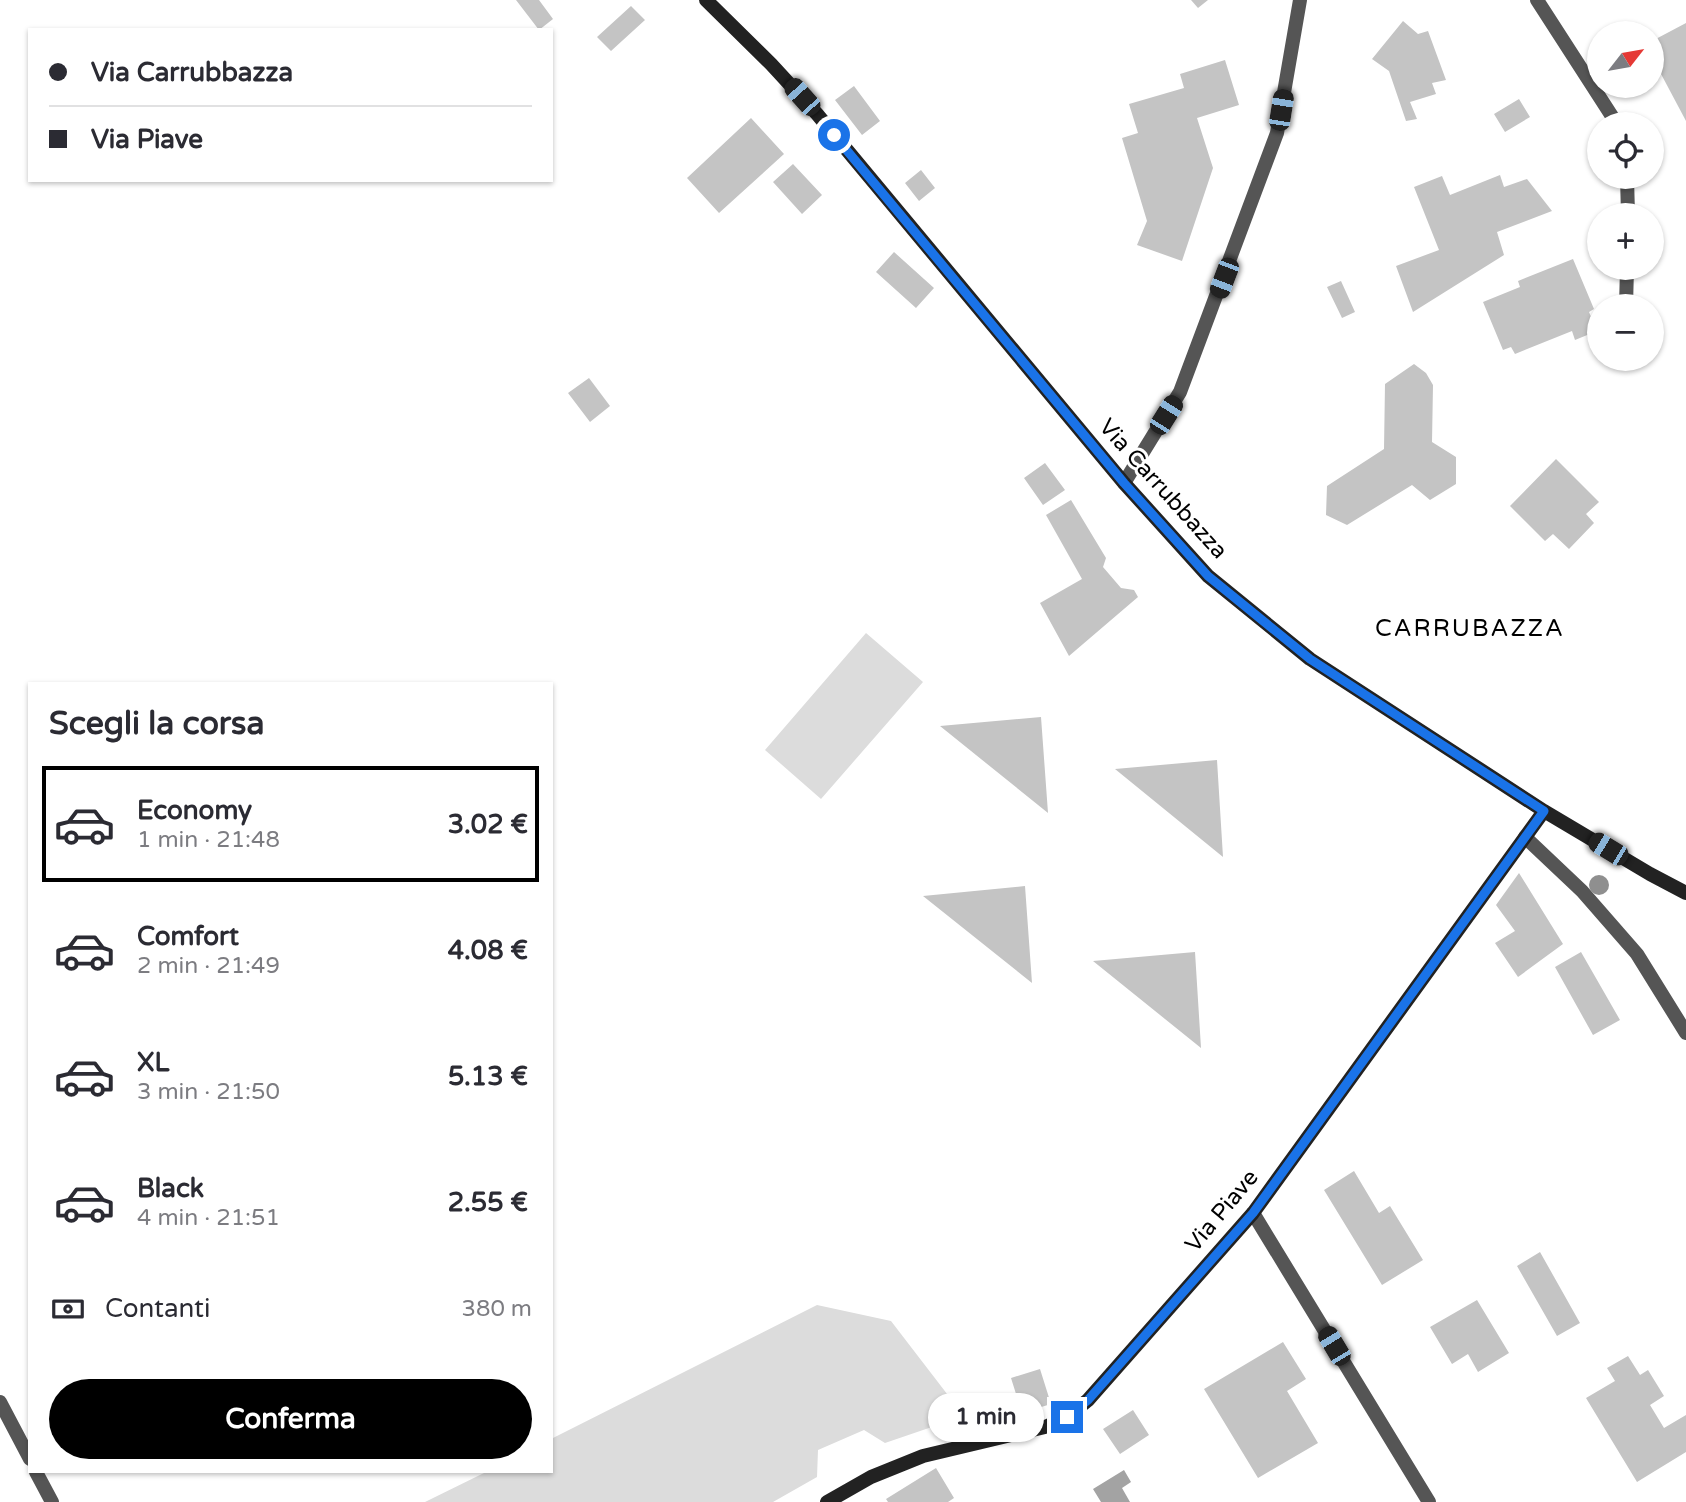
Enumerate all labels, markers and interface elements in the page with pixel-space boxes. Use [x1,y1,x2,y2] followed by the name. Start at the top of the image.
[1587,21,1664,98] north arrow
[1587,21,1664,371] map controls
[91,57,293,88] text: Via Carrubbazza
[781,74,824,120] car
[1268,88,1295,132] car
[1587,112,1664,189] button: locate
[818,119,850,151] route start
[91,124,203,155] text: Via Piave
[1587,203,1664,280] button: +
[1207,255,1242,301] car
[1587,294,1664,371] button: −
[1146,392,1187,438] car
[1093,413,1233,565] street label: Via Carrubbazza
[1375,614,1565,643] district label: CARRUBAZZA
[49,705,264,743] text: Scegli la corsa
[53,793,116,856] icon: car
[137,795,252,826] text: Economy
[448,809,528,840] text: 3.02 €
[137,826,280,854] text: 1 min · 21:48
[1585,829,1632,869] car
[53,919,116,982] icon: car
[137,921,239,952] text: Comfort
[448,935,528,966] text: 4.08 €
[137,952,280,980] text: 2 min · 21:49
[53,1045,116,1108] icon: car
[137,1047,169,1078] text: XL
[448,1061,528,1092] text: 5.13 €
[137,1078,280,1106] text: 3 min · 21:50
[1179,1164,1265,1258] street label: Via Piave
[53,1171,116,1234] icon: car
[137,1173,204,1204] text: Black
[448,1187,528,1218] text: 2.55 €
[137,1204,280,1232] text: 4 min · 21:51
[49,1290,87,1328] icon: cash
[105,1293,210,1324] text: Contanti
[462,1295,532,1323] text: 380 m
[1315,1323,1354,1369] car
[49,1379,532,1459] button: Conferma
[927,1392,1042,1442] callout: 1 min
[1051,1401,1083,1433] route end
[955,1403,1017,1431] text: 1 min

